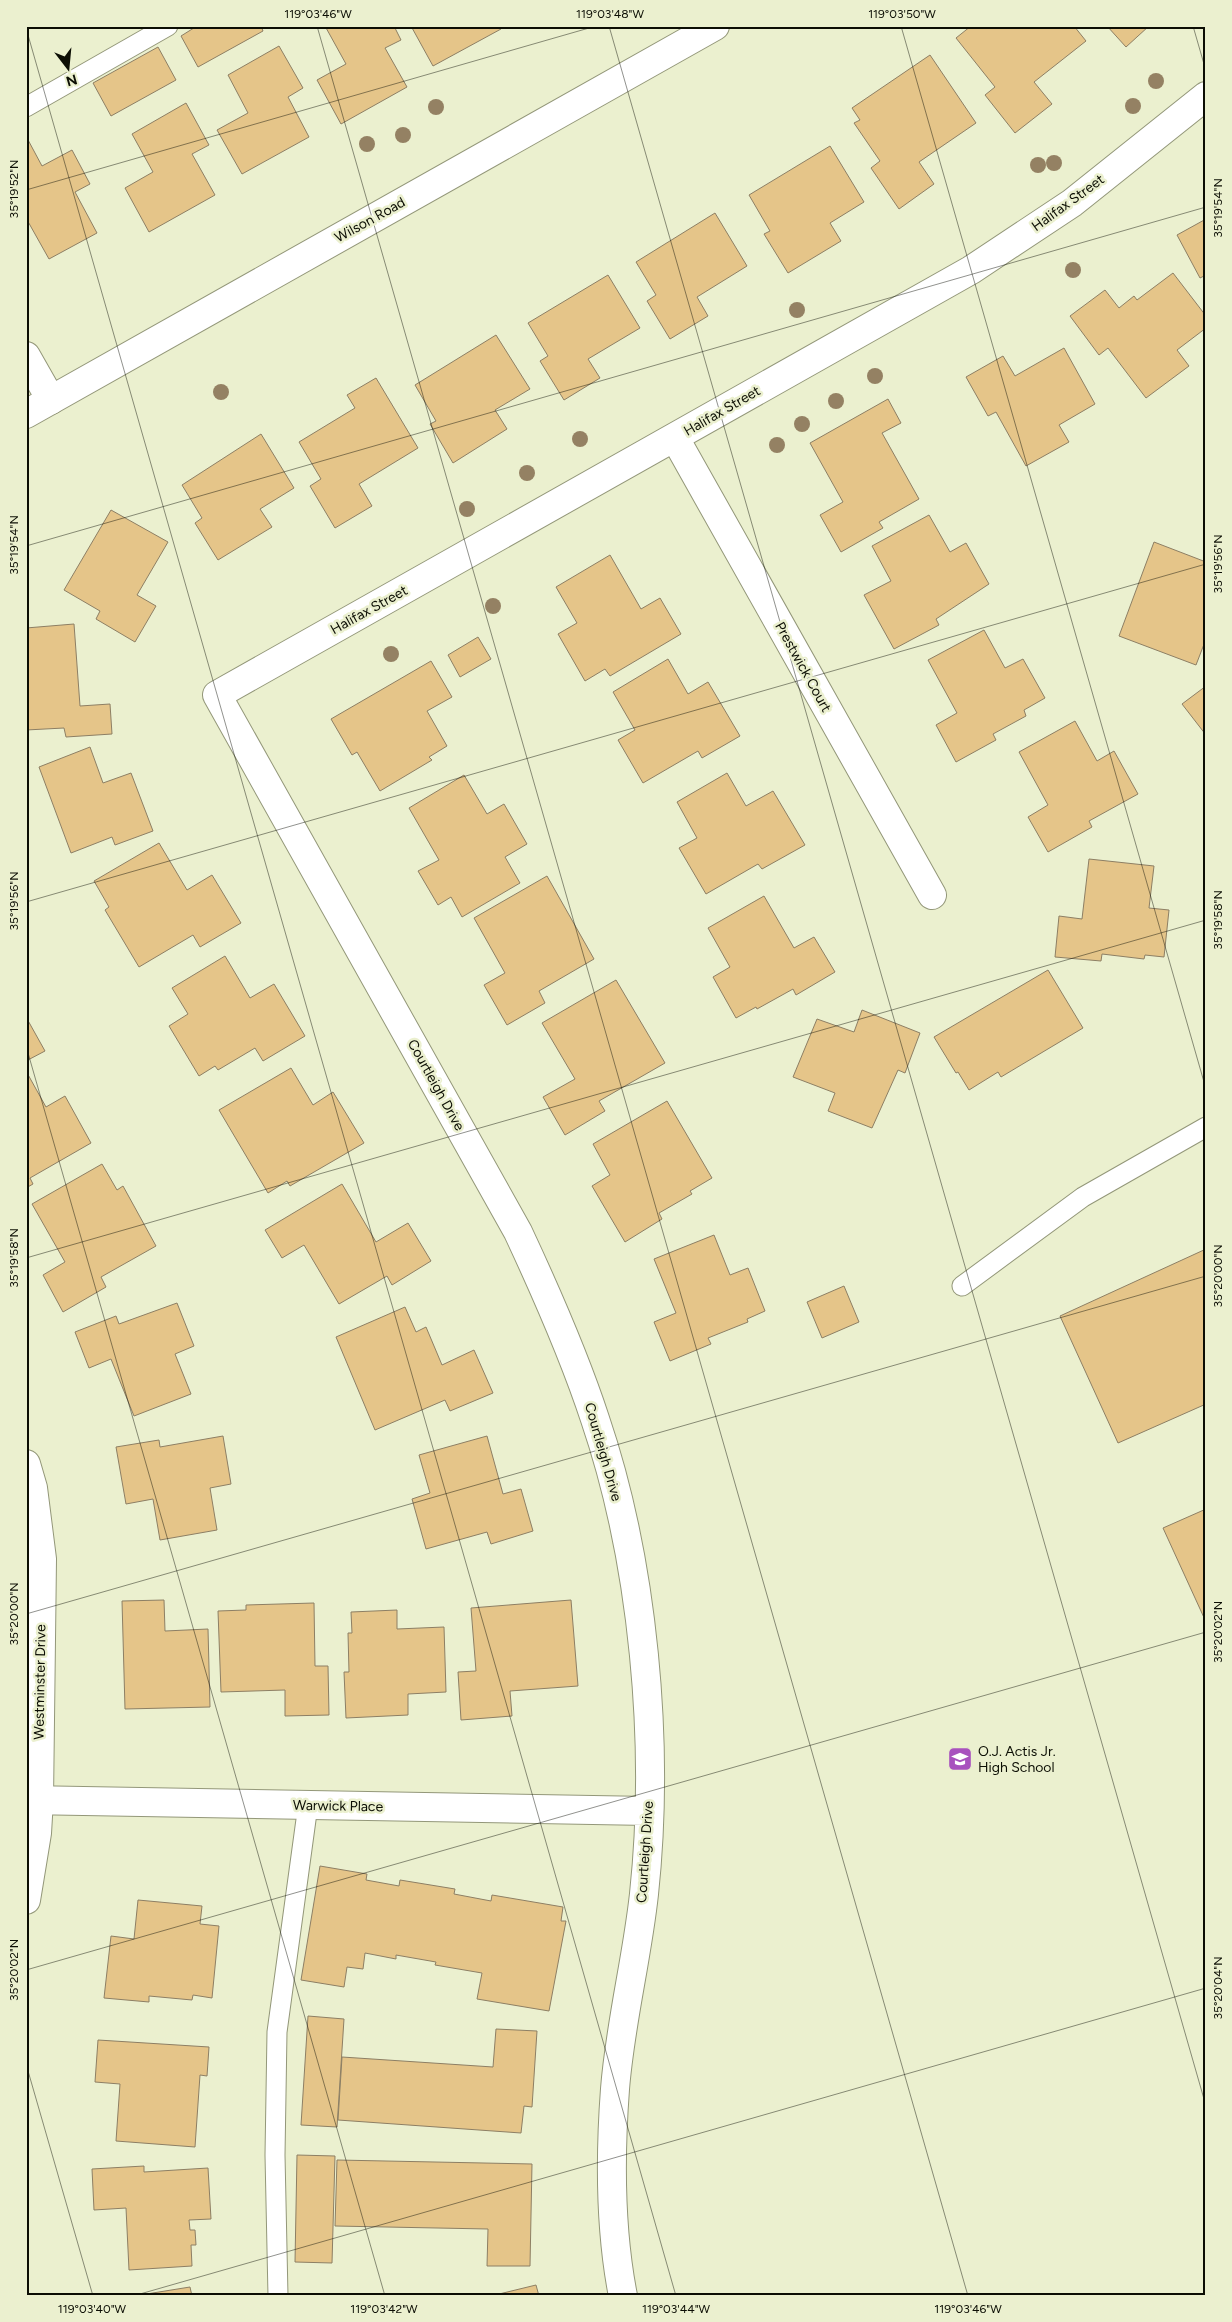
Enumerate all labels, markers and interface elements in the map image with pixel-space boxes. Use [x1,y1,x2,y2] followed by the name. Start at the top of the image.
[284,7,352,21] text: 119°03'46"W
[576,7,644,21] text: 119°03'48"W
[868,7,936,21] text: 119°03'50"W
[42,42,92,92] north arrow
[64,70,79,90] text: N
[7,160,21,218] text: 35°19'52"N
[1028,171,1108,235] street label: Halifax Street
[1211,178,1225,238] text: 35°19'54"N
[332,194,408,246] street label: Wilson Road
[681,382,763,440] street label: Halifax Street
[7,515,21,575] text: 35°19'54"N
[1211,535,1225,593] text: 35°19'56"N
[327,582,411,638] street label: Halifax Street
[771,619,835,715] street label: Prestwick Court
[7,872,21,930] text: 35°19'56"N
[1211,890,1225,950] text: 35°19'58"N
[404,1036,468,1134] street label: Courtleigh Drive
[7,1228,21,1288] text: 35°19'58"N
[1211,1244,1225,1308] text: 35°20'00"N
[581,1401,625,1504] street label: Courtleigh Drive
[7,1582,21,1646] text: 35°20'00"N
[1211,1601,1225,1663] text: 35°20'02"N
[30,1624,50,1740] street label: Westminster Drive
[978,1743,1056,1776] place label: O.J. Actis Jr. High School
[947,1746,973,1772] school or university icon: O.J. Actis Jr. High School
[293,1797,384,1815] street label: Warwick Place
[633,1800,657,1903] street label: Courtleigh Drive
[7,1939,21,2001] text: 35°20'02"N
[1211,1957,1225,2019] text: 35°20'04"N
[58,2302,127,2316] text: 119°03'40"W
[350,2302,418,2316] text: 119°03'42"W
[642,2302,710,2316] text: 119°03'44"W
[934,2302,1002,2316] text: 119°03'46"W

